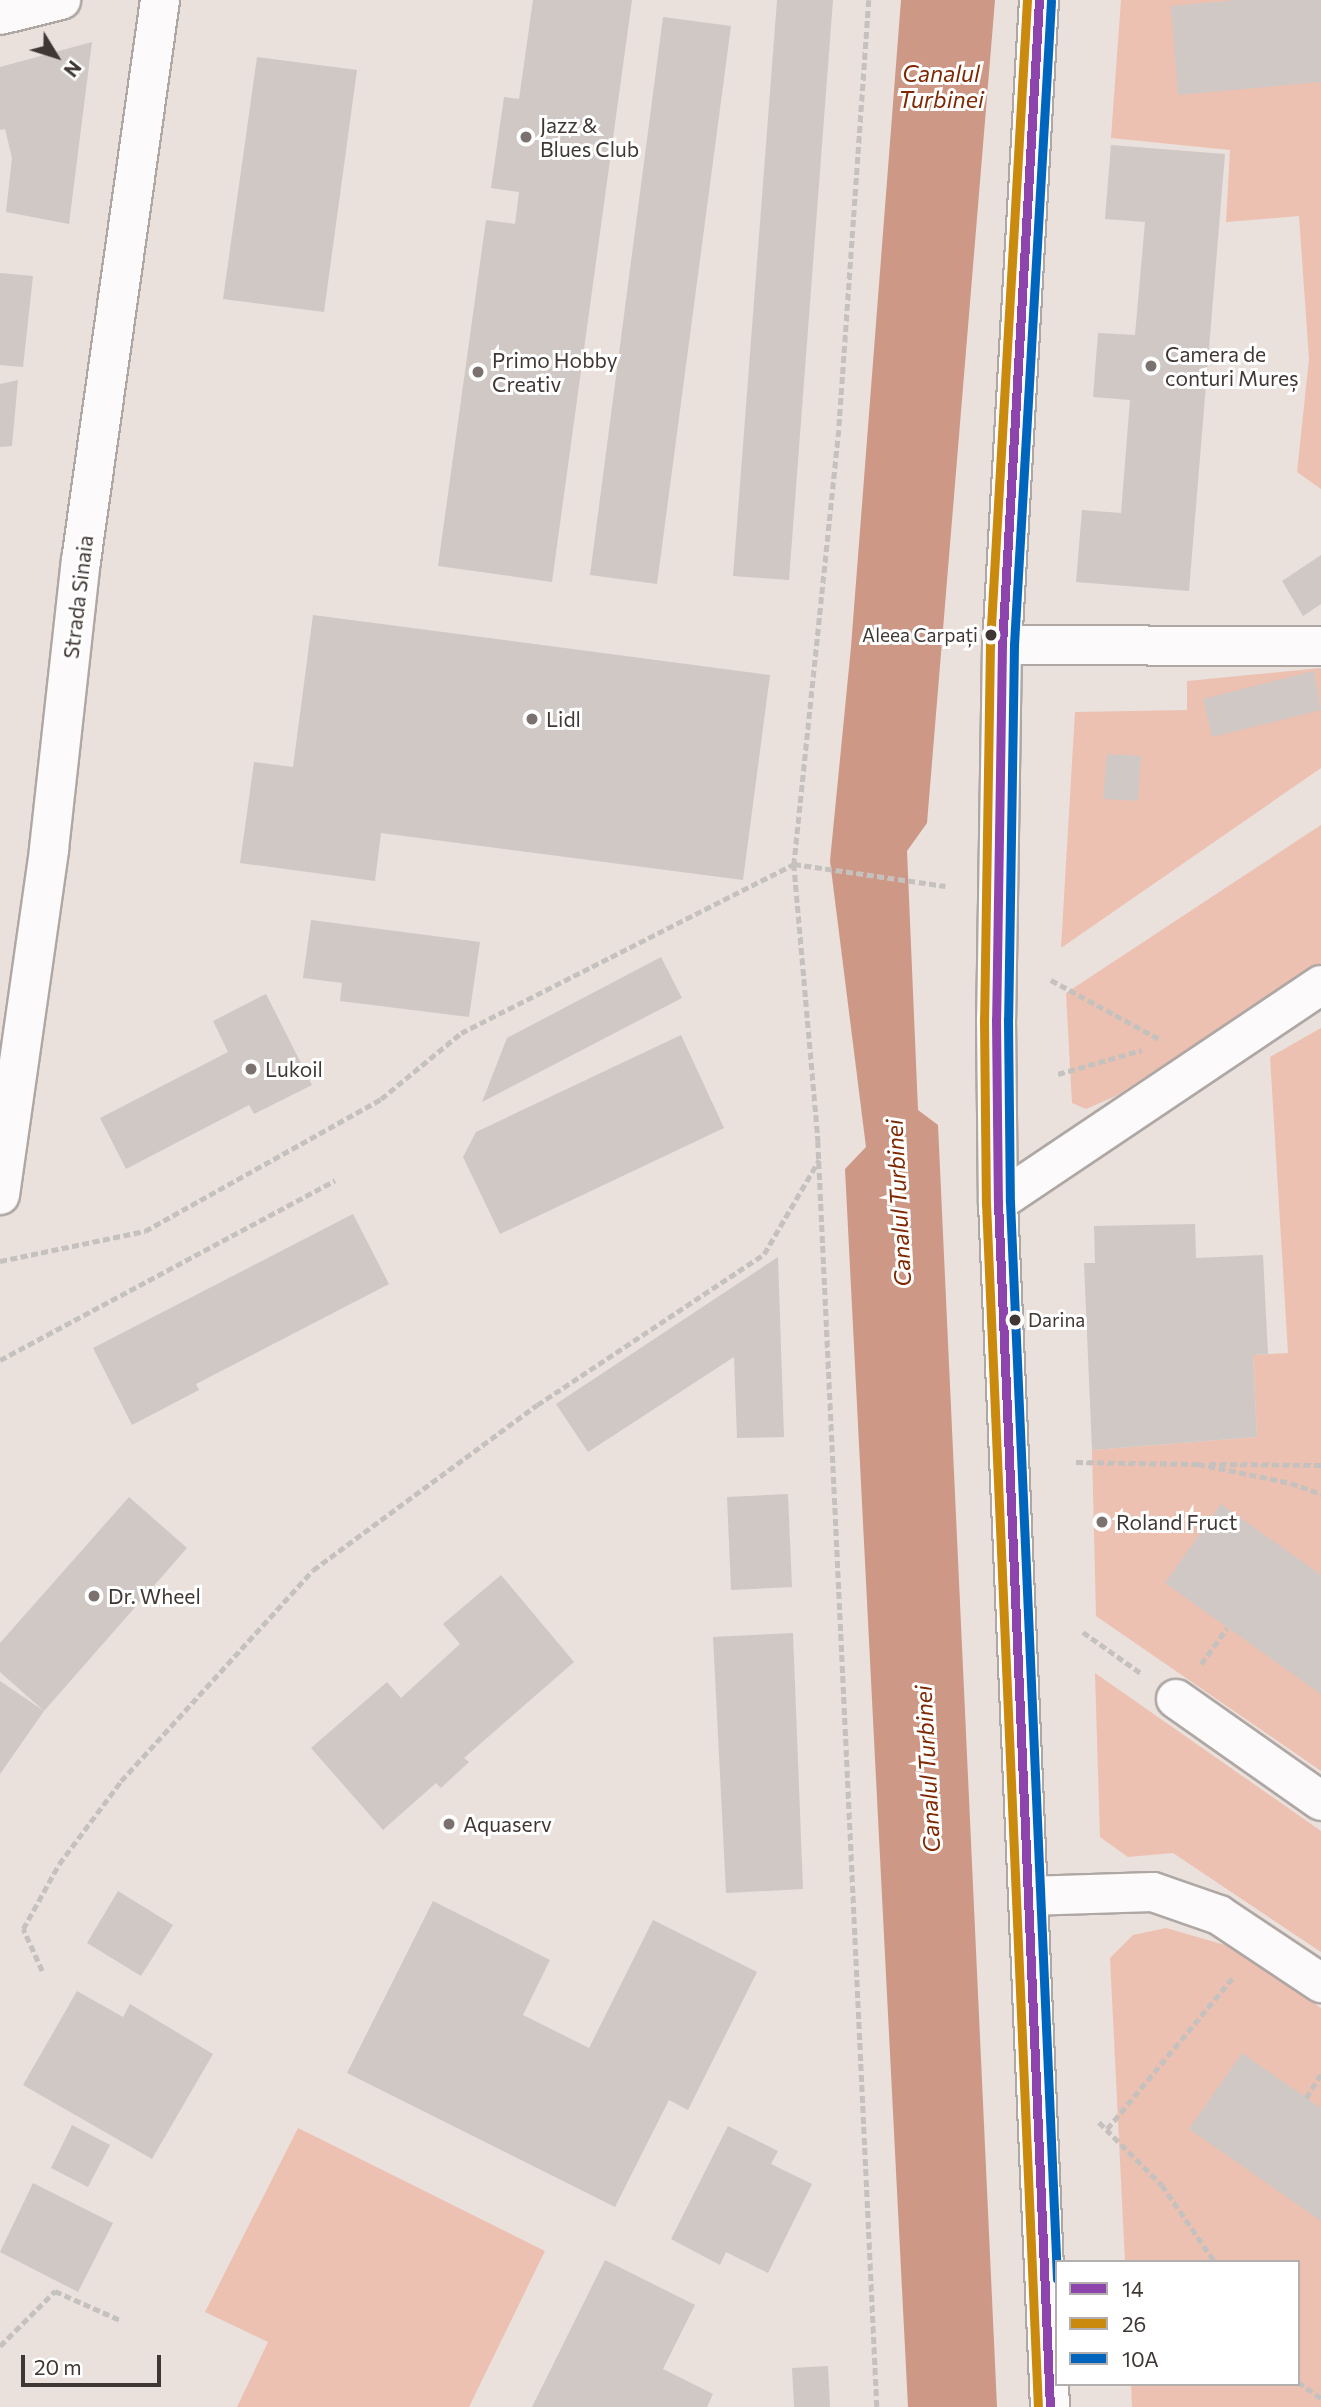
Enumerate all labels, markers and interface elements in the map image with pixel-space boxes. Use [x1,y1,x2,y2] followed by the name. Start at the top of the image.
[21,21,91,91] north arrow
[59,57,86,82] text: N
[898,59,984,113] water label: Canalul Turbinei
[540,112,639,162] place label: Jazz & Blues Club
[518,129,534,145] marker: Jazz & Blues Club
[1165,341,1299,391] place label: Camera de conturi Mureș
[492,347,618,397] place label: Primo Hobby Creativ
[1143,358,1159,374] marker: Camera de conturi Mureș
[470,364,486,380] marker: Primo Hobby Creativ
[58,534,98,660] street label: Strada Sinaia
[862,624,978,646] place label: Aleea Carpați
[984,628,998,642] marker: Aleea Carpați
[546,706,581,732] place label: Lidl
[524,711,540,727] marker: Lidl
[265,1056,323,1082] place label: Lukoil
[243,1061,259,1077] marker: Lukoil
[880,1119,916,1287] water label: Canalul Turbinei
[1028,1309,1085,1331] place label: Darina
[1008,1313,1022,1327] marker: Darina
[1116,1509,1237,1535] place label: Roland Fruct
[1094,1514,1110,1530] marker: Roland Fruct
[108,1583,201,1609] place label: Dr. Wheel
[86,1588,102,1604] marker: Dr. Wheel
[909,1685,945,1853] water label: Canalul Turbinei
[463,1811,552,1837] place label: Aquaserv
[441,1816,457,1832] marker: Aquaserv
[1055,2260,1300,2386] legend
[1122,2276,1144,2301] text: 14
[1122,2311,1146,2336] text: 26
[24,2340,164,2384] scale bar
[1122,2346,1159,2371] text: 10A
[34,2354,82,2379] text: 20 m

